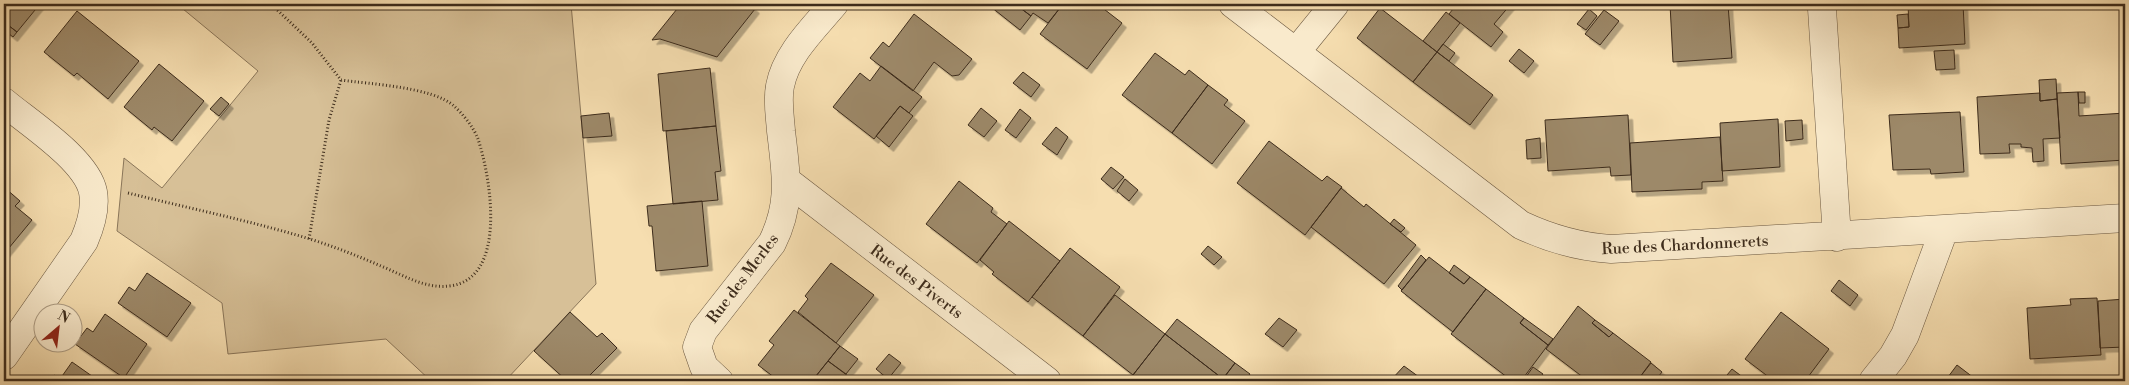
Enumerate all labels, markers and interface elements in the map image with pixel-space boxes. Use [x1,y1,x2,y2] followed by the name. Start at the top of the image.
[702,230,783,328] street label: Rue des Merles
[1601,231,1769,259] street label: Rue des Chardonnerets
[866,240,967,323] street label: Rue des Piverts
[32,302,82,352] north arrow
[55,307,73,328] text: N

